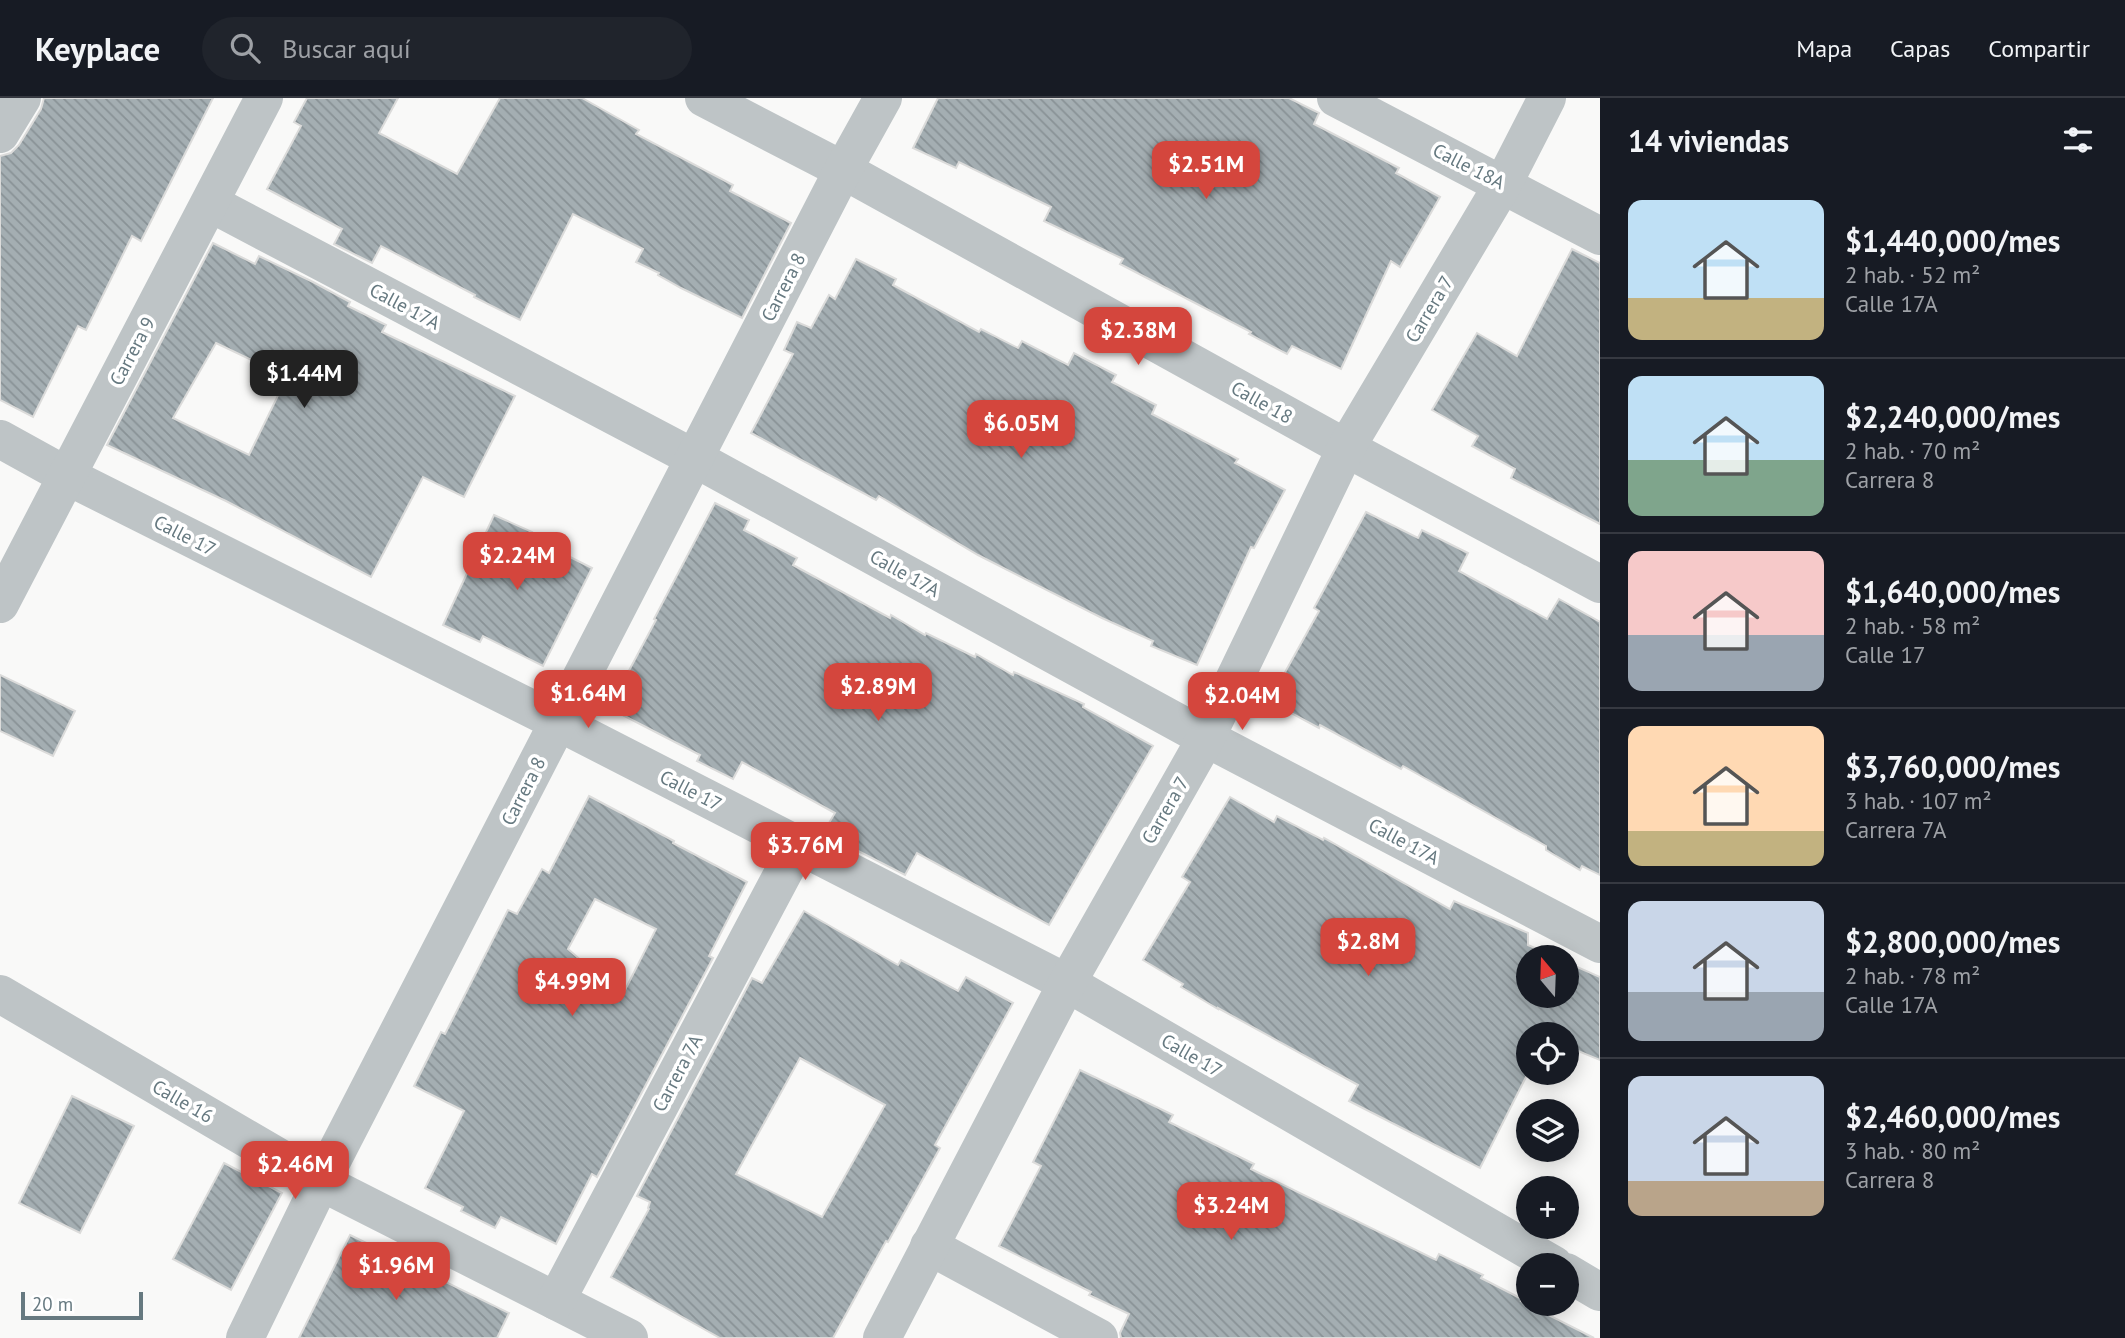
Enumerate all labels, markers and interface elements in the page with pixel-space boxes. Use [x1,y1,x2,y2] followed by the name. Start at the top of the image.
[202,17,692,80] search box
[35,27,160,70] text: Keyplace
[226,29,264,67] icon: search
[282,32,411,65] text: Buscar aquí
[1796,33,1852,64] text: Mapa
[1890,33,1950,64] text: Capas
[1988,33,2090,64] text: Compartir
[1628,121,1789,160] text: 14 viviendas
[2059,121,2097,159] icon: filters
[1429,138,1509,194] street label: Calle 18A
[1149,141,1263,201] pin: $2.51M
[1168,149,1244,178] text: $2.51M
[1845,221,2061,260] text: $1,440,000/mes
[1684,228,1768,312] icon: home
[756,249,810,325] street label: Carrera 8
[1845,260,1980,289] text: 2 hab. · 52 m²
[1400,271,1458,347] street label: Carrera 7
[366,277,444,335] street label: Calle 17A
[1845,289,1938,318] text: Calle 17A
[1081,308,1195,367] pin: $2.38M
[104,313,160,389] street label: Carrera 9
[1100,315,1176,344] text: $2.38M
[247,350,361,410] pin: $1.44M
[266,358,342,387] text: $1.44M
[1227,375,1297,429] street label: Calle 18
[1845,397,2061,436] text: $2,240,000/mes
[964,400,1078,460] pin: $6.05M
[1684,404,1768,488] icon: home
[983,408,1059,437] text: $6.05M
[1845,436,1980,465] text: 2 hab. · 70 m²
[1845,465,1934,494] text: Carrera 8
[150,509,220,561] street label: Calle 17
[460,532,574,592] pin: $2.24M
[479,540,555,569] text: $2.24M
[866,544,944,602] street label: Calle 17A
[1845,572,2061,611] text: $1,640,000/mes
[1684,579,1768,663] icon: home
[1845,611,1980,640] text: 2 hab. · 58 m²
[1845,640,1925,669] text: Calle 17
[821,664,935,723] pin: $2.89M
[531,670,645,730] pin: $1.64M
[840,671,916,700] text: $2.89M
[1185,672,1299,732] pin: $2.04M
[550,678,626,707] text: $1.64M
[1204,680,1280,709] text: $2.04M
[1845,747,2061,786] text: $3,760,000/mes
[496,753,550,829] street label: Carrera 8
[1684,754,1768,838] icon: home
[656,764,726,816] street label: Calle 17
[1136,772,1194,848] street label: Carrera 7
[1845,786,1992,815] text: 3 hab. · 107 m²
[1365,812,1443,870] street label: Calle 17A
[1845,815,1947,844] text: Carrera 7A
[748,822,862,882] pin: $3.76M
[767,830,843,859] text: $3.76M
[1319,918,1417,978] pin: $2.8M
[1845,922,2061,961] text: $2,800,000/mes
[1336,926,1400,955] text: $2.8M
[1684,929,1768,1013] icon: home
[1516,945,1578,1008] north arrow
[1516,945,1579,1316] map controls
[515,958,629,1018] pin: $4.99M
[1845,961,1980,990] text: 2 hab. · 78 m²
[534,966,610,995] text: $4.99M
[1845,990,1938,1019] text: Calle 17A
[1516,1022,1579,1085] button: locate
[1157,1028,1227,1082] street label: Calle 17
[647,1030,707,1116] street label: Carrera 7A
[148,1074,218,1128] street label: Calle 16
[1845,1097,2061,1136] text: $2,460,000/mes
[1516,1099,1579,1162] button: layers
[1684,1104,1768,1188] icon: home
[1845,1136,1980,1165] text: 3 hab. · 80 m²
[238,1142,352,1201] pin: $2.46M
[257,1149,333,1178] text: $2.46M
[1845,1165,1934,1194] text: Carrera 8
[1516,1176,1579,1239] button: +
[1174,1182,1288,1242] pin: $3.24M
[1193,1190,1269,1219] text: $3.24M
[339,1242,453,1302] pin: $1.96M
[358,1250,434,1279] text: $1.96M
[1516,1253,1579,1316] button: −
[21,1289,144,1321] scale bar
[32,1292,73,1316] text: 20 m

